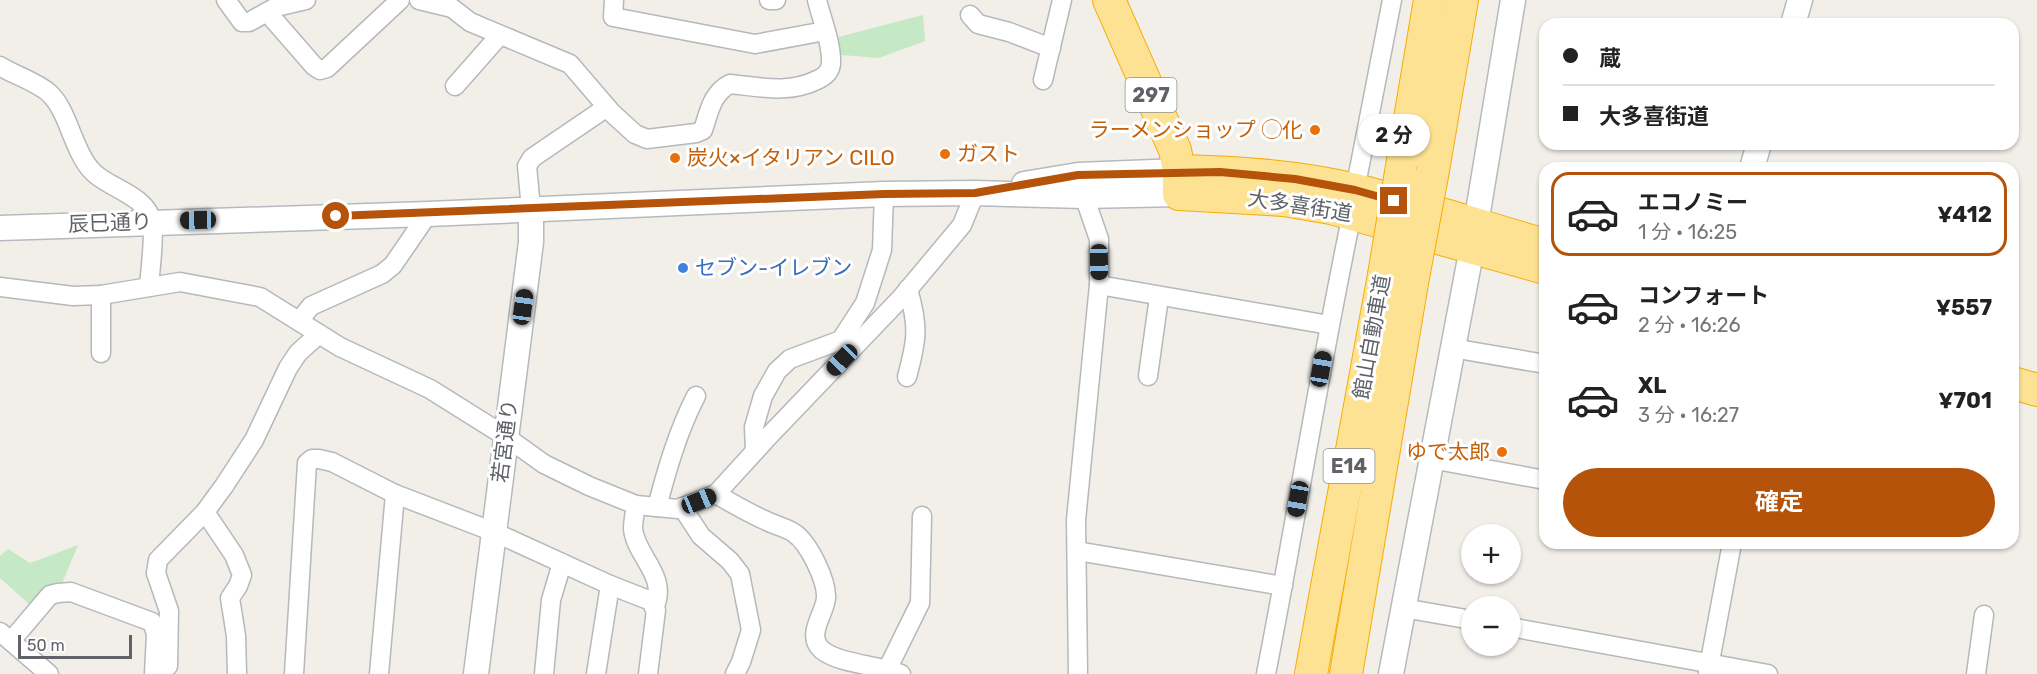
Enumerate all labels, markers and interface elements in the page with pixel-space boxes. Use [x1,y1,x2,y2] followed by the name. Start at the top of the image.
[1599,45,1621,72] text: 蔵
[1126,78,1176,112] road number: 297
[1599,103,1709,130] text: 大多喜街道
[1358,114,1430,156] callout: 2 分
[1089,117,1303,142] place label: ラーメンショップ ◯化
[1308,123,1322,137] marker: ラーメンショップ ◯化
[1375,123,1413,147] text: 2 分
[957,141,1020,166] place label: ガスト
[687,145,895,170] place label: 炭火×イタリアン CILO
[938,147,952,161] marker: ガスト
[668,151,682,165] marker: 炭火×イタリアン CILO
[1246,185,1354,226] street label: 大多喜街道
[1380,187,1407,214] route end
[1566,187,1620,241] icon: car
[1638,189,1748,216] text: エコノミー
[1937,201,1992,228] text: ¥412
[322,202,349,229] route start
[68,209,152,236] street label: 辰巳通り
[180,211,216,229] car
[1638,220,1737,244] text: 1 分 · 16:25
[1090,244,1108,280] car
[695,255,852,280] place label: セブン-イレブン
[676,261,690,275] marker: セブン-イレブン
[1348,273,1395,401] street label: 館山自動車道
[1566,280,1620,334] icon: car
[1638,282,1769,309] text: コンフォート
[512,288,534,326] car
[1936,294,1992,321] text: ¥557
[1638,313,1741,337] text: 2 分 · 16:26
[823,341,861,379] car
[1309,350,1333,388] car
[1638,372,1666,399] text: XL
[1566,373,1620,427] icon: car
[1938,387,1992,414] text: ¥701
[487,398,522,484] street label: 若宮通り
[1638,403,1739,427] text: 3 分 · 16:27
[1406,439,1490,464] place label: ゆで太郎
[1495,445,1509,459] marker: ゆで太郎
[1324,449,1374,483] road number: E14
[1563,468,1995,537] button: 確定
[1286,480,1310,518] car
[679,486,719,516] car
[1461,524,1521,656] map controls
[1461,524,1521,584] button: +
[1461,596,1521,656] button: −
[18,632,132,660] scale bar
[27,636,65,655] text: 50 m

